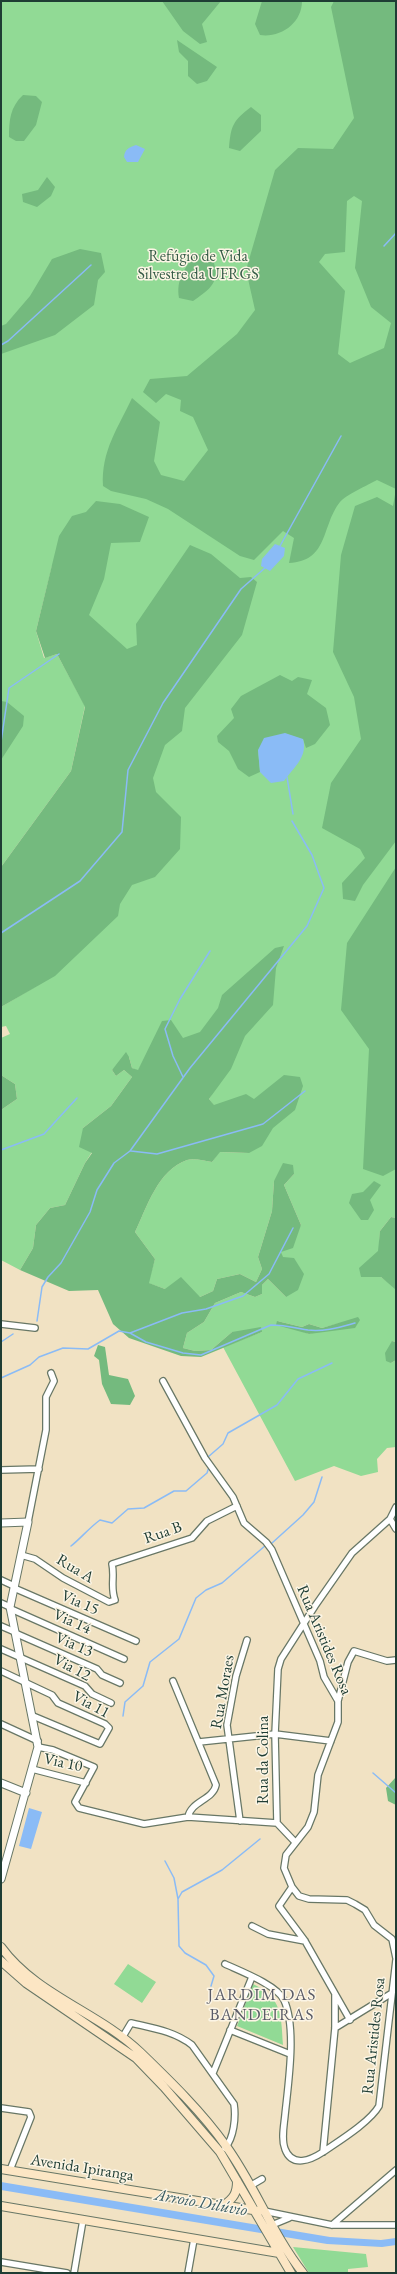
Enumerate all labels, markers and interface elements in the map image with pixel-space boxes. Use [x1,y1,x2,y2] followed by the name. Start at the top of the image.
[137,247,259,285] park label: Refúgio de Vida Silvestre da UFRGS
[142,1518,184,1548] street label: Rua B
[53,1550,97,1588] street label: Rua A
[292,1582,356,1698] street label: Rua Aristides Rosa
[58,1586,102,1620] street label: Via 15
[50,1605,94,1639] street label: Via 14
[52,1628,96,1662] street label: Via 13
[50,1650,94,1686] street label: Via 12
[207,1654,239,1730] street label: Rua Moraes
[69,1687,113,1723] street label: Via 11
[254,1716,274,1804] street label: Rua da Colina
[42,1750,84,1776] street label: Via 10
[358,1977,390,2095] street label: Rua Aristides Rosa
[208,1985,316,2025] district label: JARDIM DAS BANDEIRAS
[29,2150,135,2186] street label: Avenida Ipiranga
[153,2185,249,2221] water label: Arroio Dilúvio

